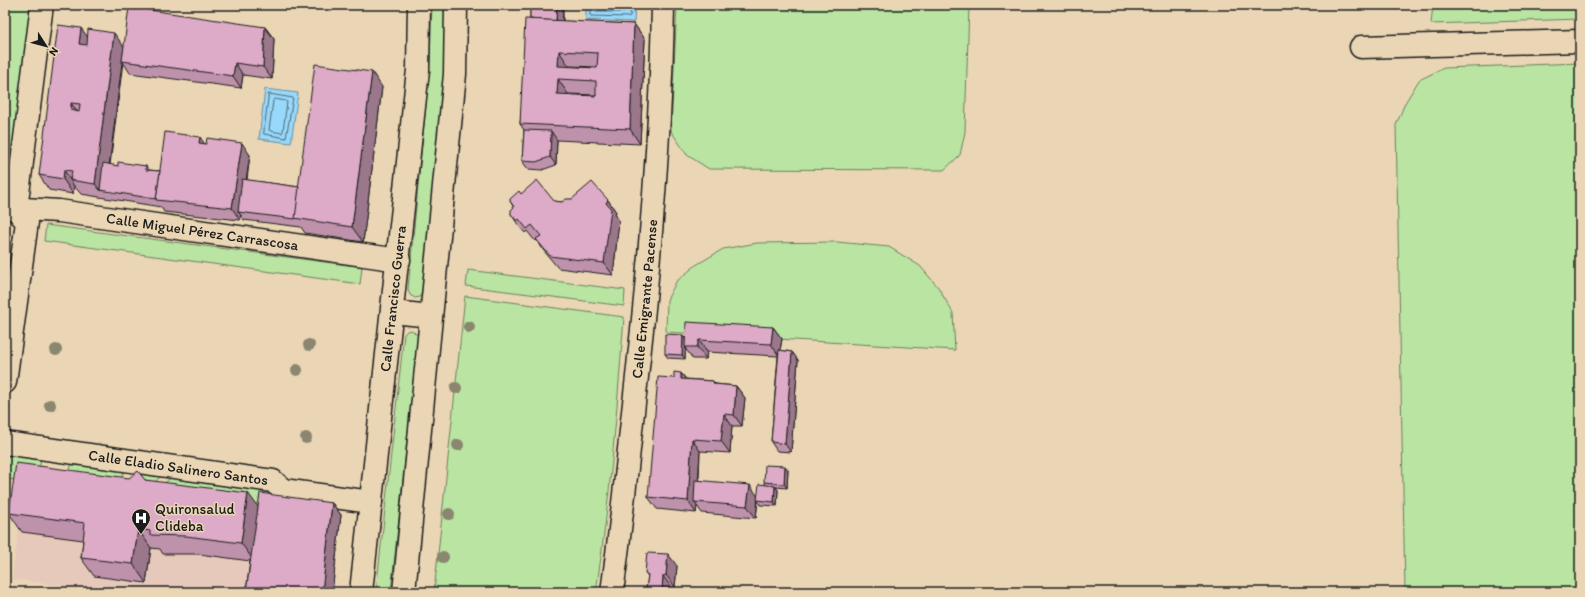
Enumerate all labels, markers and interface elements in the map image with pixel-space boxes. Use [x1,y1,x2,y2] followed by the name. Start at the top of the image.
[26,26,66,66] north arrow
[46,45,61,58] text: N
[105,209,300,254] street label: Calle Miguel Pérez Carrascosa
[628,219,661,379] street label: Calle Emigrante Pacense
[376,224,410,373] street label: Calle Francisco Guerra
[87,446,270,489] street label: Calle Eladio Salinero Santos
[155,500,235,535] place label: Quironsalud Clideba
[130,507,152,535] hospital icon: Quironsalud Clideba

